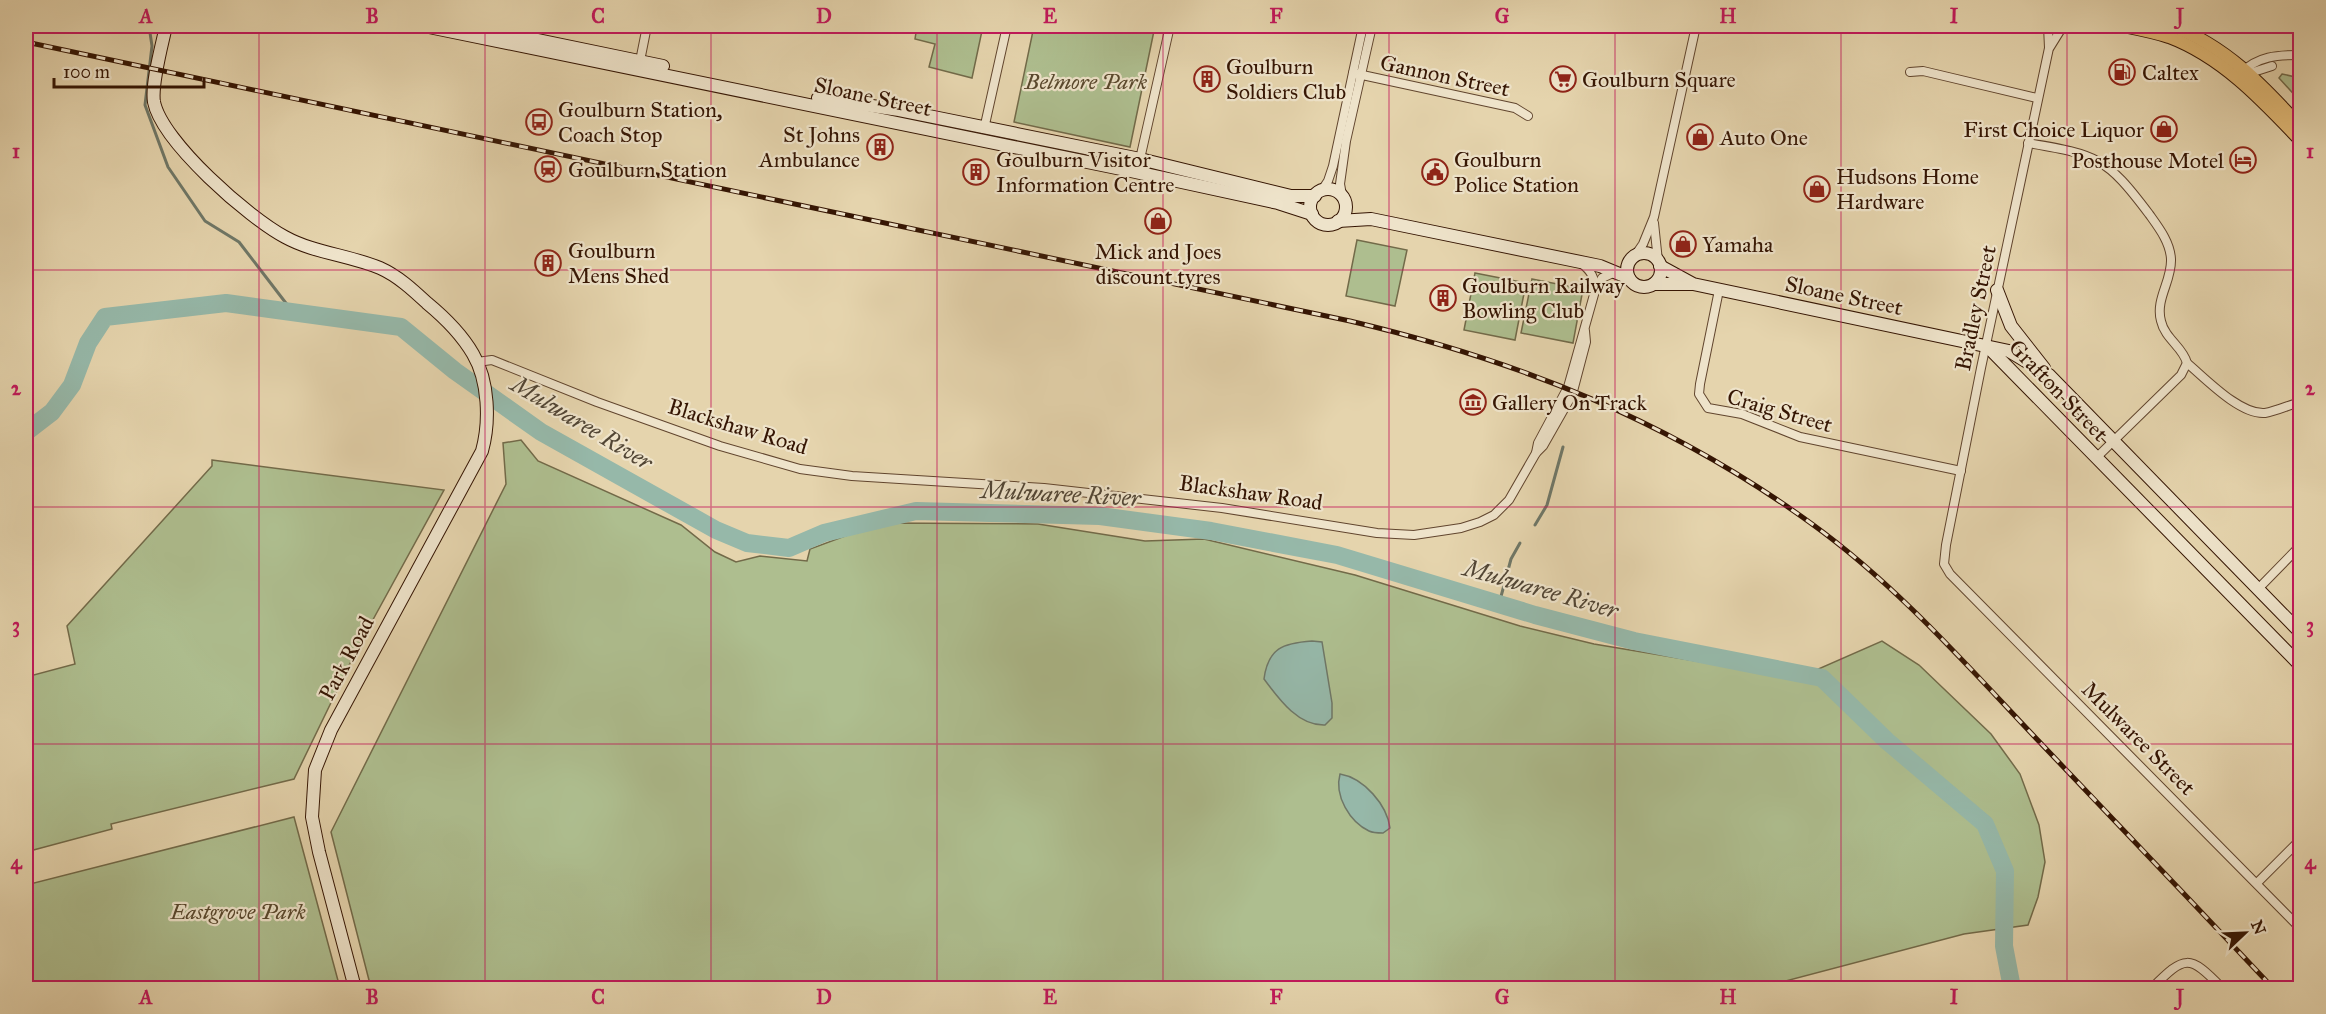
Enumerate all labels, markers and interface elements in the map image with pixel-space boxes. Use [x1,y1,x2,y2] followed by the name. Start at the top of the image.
[137,4,153,28] text: A
[365,4,379,28] text: B
[591,4,605,28] text: C
[816,4,832,28] text: D
[1043,4,1058,28] text: E
[1269,4,1283,28] text: F
[1495,4,1510,28] text: G
[1719,4,1737,28] text: H
[1950,4,1959,28] text: I
[2173,4,2185,30] text: J
[1378,49,1512,102] street label: Gannon Street
[54,51,204,89] scale bar
[1226,53,1346,105] place label: Goulburn Soldiers Club
[2107,57,2137,87] fuel station icon: Caltex
[2142,59,2199,86] place label: Caltex
[63,61,110,83] text: 100 m
[1192,64,1222,94] building icon: Goulburn Soldiers Club
[1548,64,1578,94] supermarket icon: Goulburn Square
[1582,66,1736,93] place label: Goulburn Square
[1024,68,1148,95] park label: Belmore Park
[812,71,934,122] street label: Sloane Street
[558,96,723,148] place label: Goulburn Station, Coach Stop
[524,107,554,137] bus stop icon: Goulburn Station, Coach Stop
[2149,114,2179,144] shop icon: First Choice Liquor
[1963,116,2145,143] place label: First Choice Liquor
[758,121,860,173] place label: St Johns Ambulance
[1685,122,1715,152] shop icon: Auto One
[1719,124,1808,151] place label: Auto One
[865,132,895,162] building icon: St Johns Ambulance
[12,139,20,163] text: 1
[2306,139,2314,163] text: 1
[2228,145,2258,175] hotel icon: Posthouse Motel
[996,146,1174,198] place label: Goulburn Visitor Information Centre
[1454,146,1579,198] place label: Goulburn Police Station
[2071,147,2224,174] place label: Posthouse Motel
[533,154,563,184] station icon: Goulburn Station
[568,156,727,183] place label: Goulburn Station
[961,157,991,187] building icon: Goulburn Visitor Information Centre
[1420,157,1450,187] public building icon: Goulburn Police Station
[1836,163,1979,215] place label: Hudsons Home Hardware
[1802,174,1832,204] shop icon: Hudsons Home Hardware
[1143,206,1173,236] shop icon: Mick and Joes discount tyres
[1668,229,1698,259] shop icon: Yamaha
[1702,231,1774,258] place label: Yamaha
[568,237,669,289] place label: Goulburn Mens Shed
[1095,238,1221,290] place label: Mick and Joes discount tyres
[1949,243,2002,373] street label: Bradley Street
[533,248,563,278] building icon: Goulburn Mens Shed
[1783,270,1905,321] street label: Sloane Street
[1462,272,1625,324] place label: Goulburn Railway Bowling Club
[1428,283,1458,313] building icon: Goulburn Railway Bowling Club
[2003,334,2114,447] street label: Grafton Street
[504,368,660,478] water label: Mulwaree River
[11,376,22,400] text: 2
[2305,376,2316,400] text: 2
[1724,383,1836,438] street label: Craig Street
[1458,387,1488,417] museum icon: Gallery On Track
[1492,389,1647,416] place label: Gallery On Track
[665,392,811,461] street label: Blackshaw Road
[1177,469,1324,516] street label: Blackshaw Road
[979,475,1143,513] water label: Mulwaree River
[1458,552,1624,626] water label: Mulwaree River
[313,612,380,705] street label: Park Road
[12,613,20,638] text: 3
[2306,613,2314,638] text: 3
[2076,676,2201,801] street label: Mulwaree Street
[10,850,22,875] text: 4
[2304,850,2316,875] text: 4
[169,898,306,925] park label: Eastgrove Park
[2215,903,2275,963] north arrow
[2247,917,2270,938] text: N
[137,985,153,1009] text: A
[365,985,379,1009] text: B
[591,985,605,1009] text: C
[816,985,832,1009] text: D
[1043,985,1058,1009] text: E
[1269,985,1283,1009] text: F
[1495,985,1510,1009] text: G
[1719,985,1737,1009] text: H
[1950,985,1959,1009] text: I
[2173,985,2185,1011] text: J

